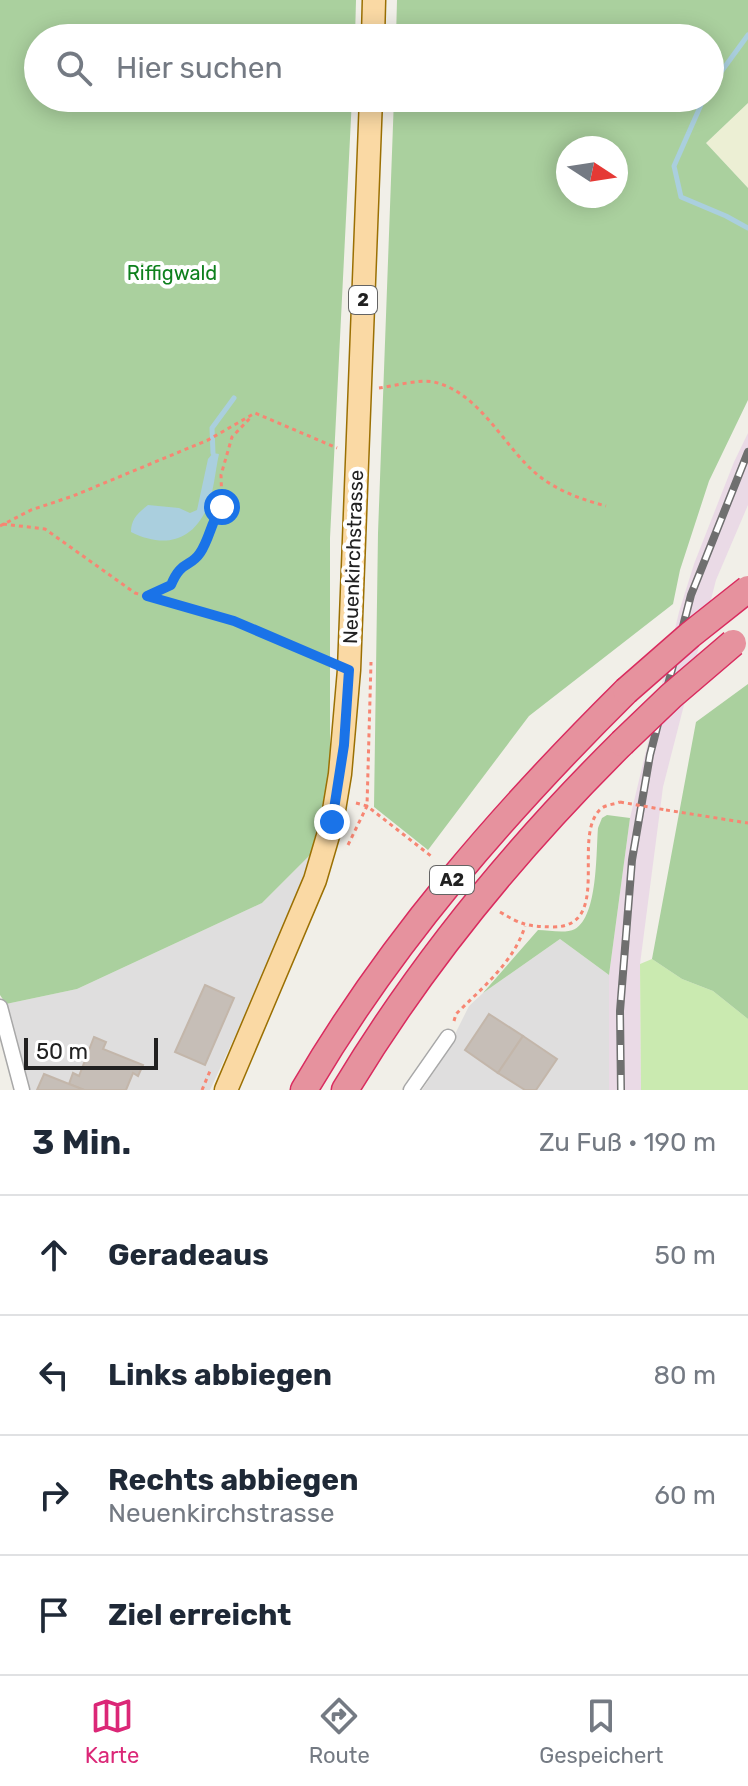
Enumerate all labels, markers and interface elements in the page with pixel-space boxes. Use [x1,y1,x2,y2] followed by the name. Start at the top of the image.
[24,24,724,112] search box
[52,46,96,90] icon: search
[116,50,283,86] text: Hier suchen
[556,136,628,208] north arrow
[127,261,217,285] park label: Riffigwald
[349,286,377,314] road number: 2
[338,469,368,645] street label: Neuenkirchstrasse
[204,489,240,525] route start
[314,804,350,840] route end
[430,866,474,894] road number: A2
[24,1034,158,1070] scale bar
[36,1038,88,1065] text: 50 m
[32,1122,131,1163] text: 3 Min.
[539,1127,716,1158] text: Zu Fuß · 190 m
[32,1233,76,1277] icon: ahead
[108,1237,269,1273] text: Geradeaus
[655,1240,716,1271] text: 50 m
[32,1353,76,1397] icon: left
[108,1357,332,1393] text: Links abbiegen
[653,1360,716,1391] text: 80 m
[108,1462,358,1498] text: Rechts abbiegen
[32,1473,76,1517] icon: right
[654,1480,716,1511] text: 60 m
[108,1498,335,1529] text: Neuenkirchstrasse
[32,1593,76,1637] icon: arrive
[108,1597,291,1633] text: Ziel erreicht
[85,1694,139,1769] tab: Karte
[309,1694,370,1769] tab: Route
[539,1694,663,1769] tab: Gespeichert

